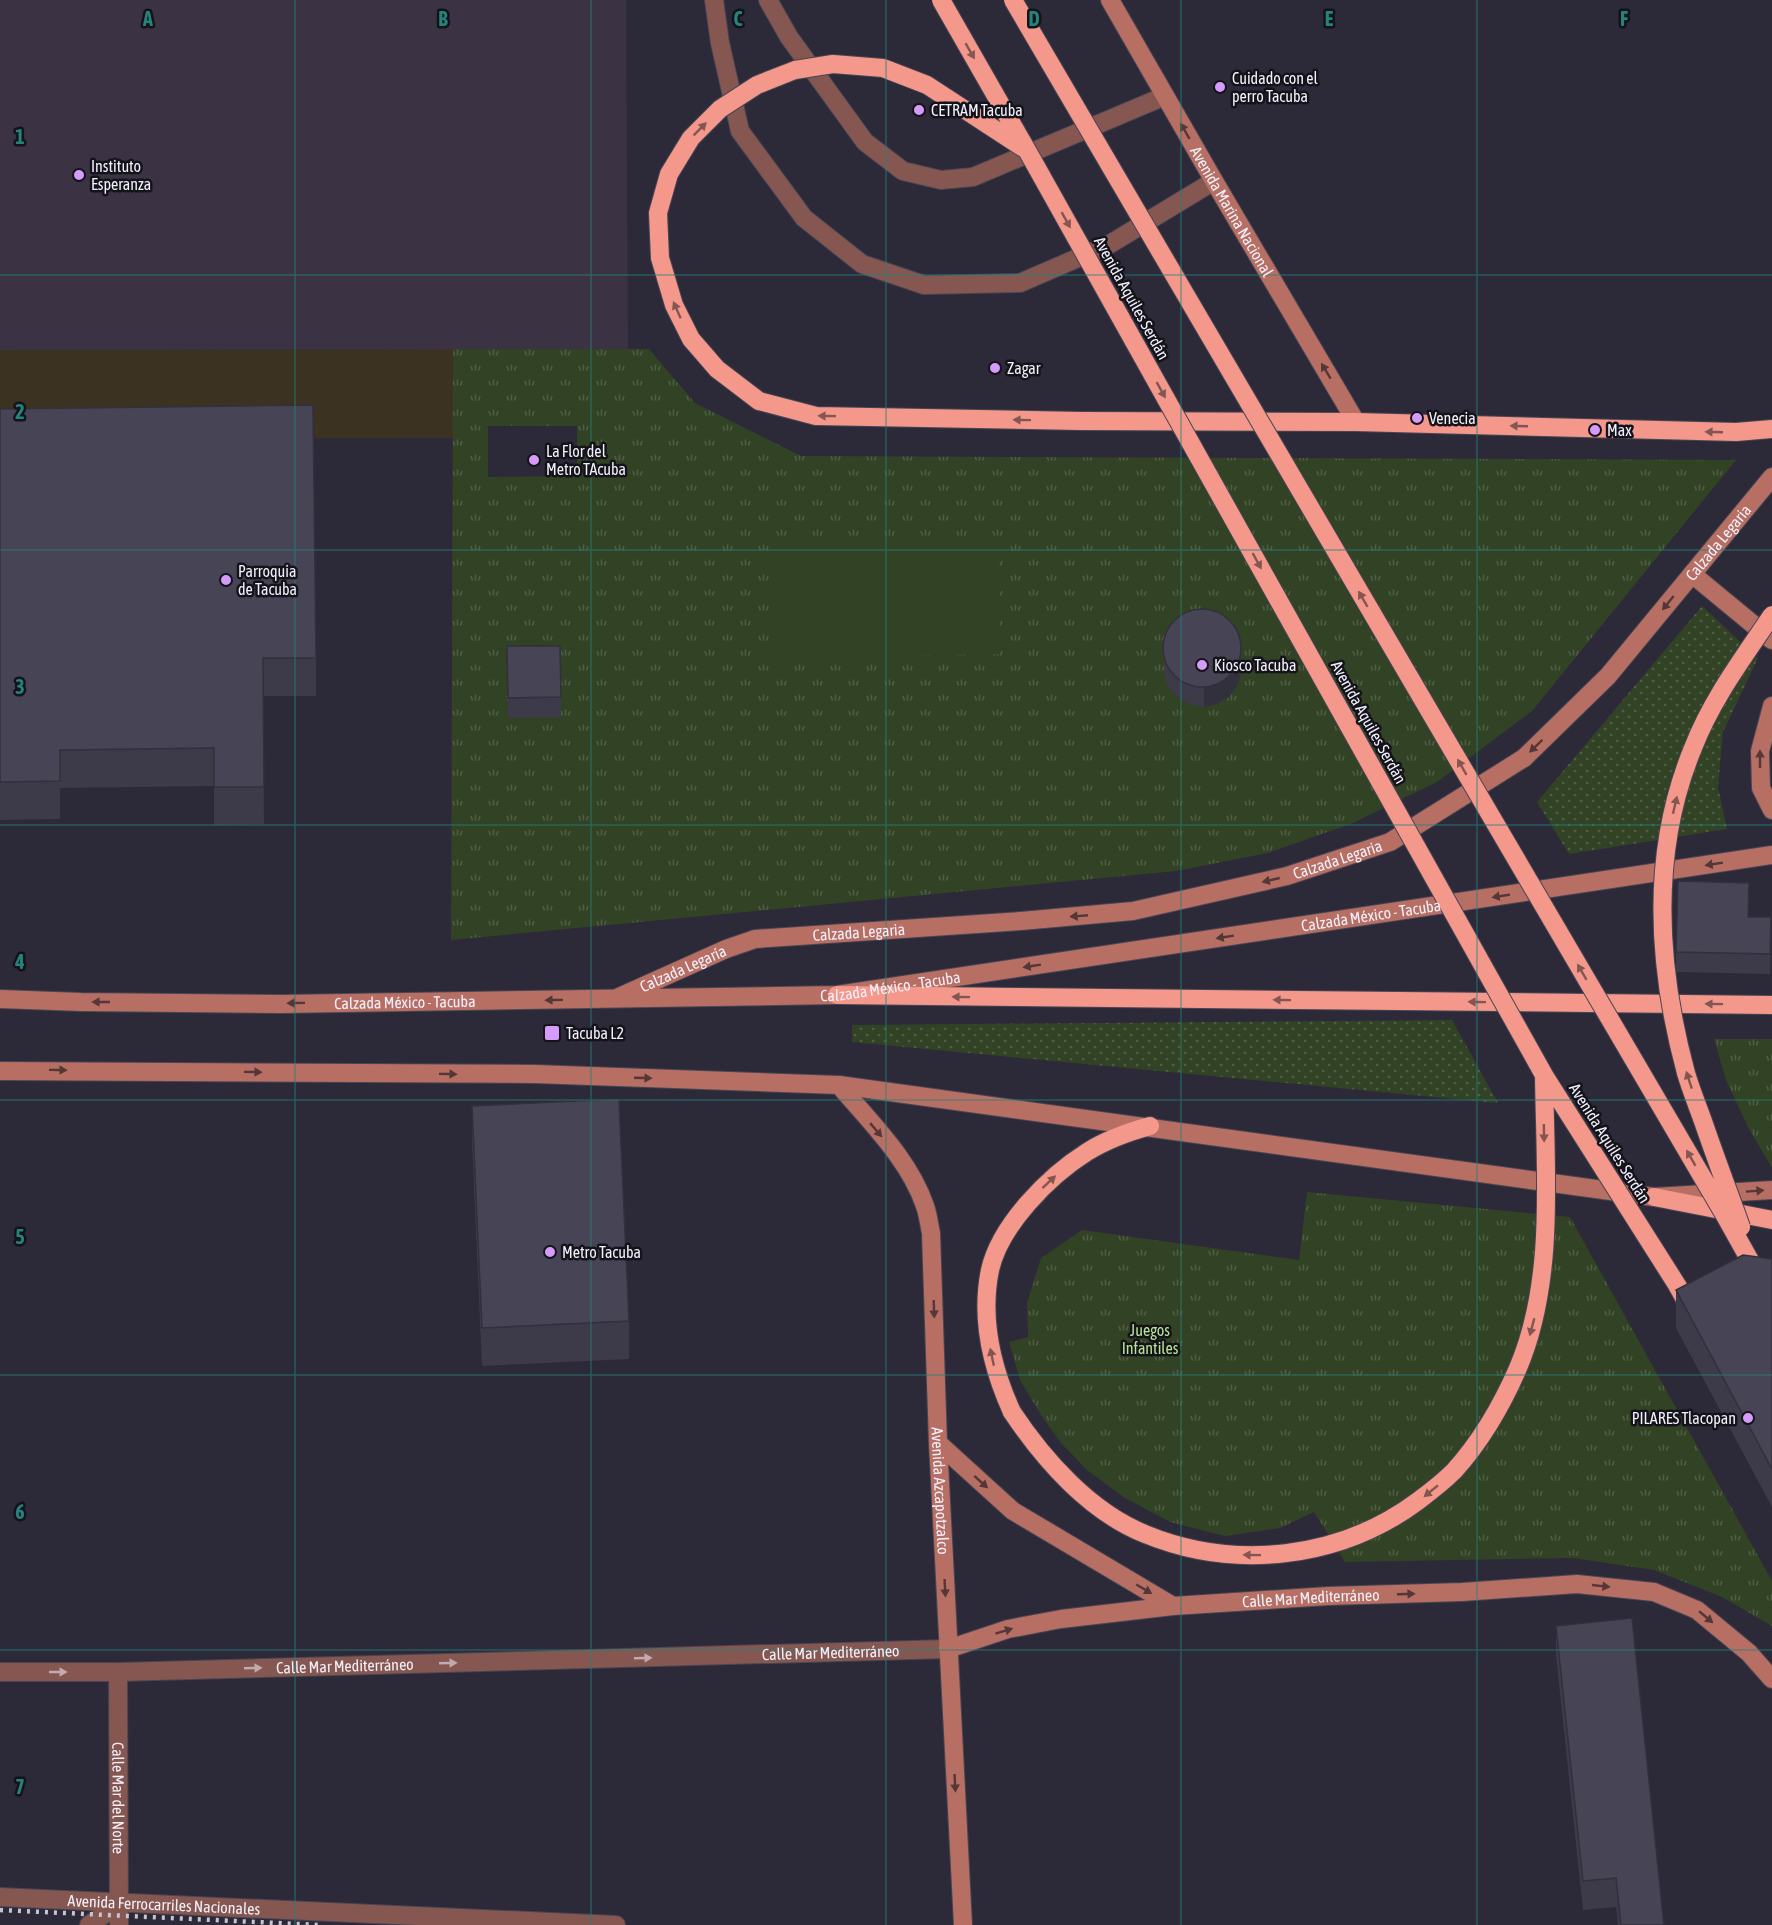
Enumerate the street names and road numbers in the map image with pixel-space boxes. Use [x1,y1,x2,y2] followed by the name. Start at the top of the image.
[1187,143,1278,280] street label: Avenida Marina Nacional
[1090,233,1173,363] street label: Avenida Aquiles Serdán
[1682,501,1754,584] street label: Calzada Legaria
[1327,657,1410,787] street label: Avenida Aquiles Serdán
[1291,836,1384,882] street label: Calzada Legaria
[1300,896,1442,934] street label: Calzada México - Tacuba
[812,920,906,944] street label: Calzada Legaria
[637,941,729,996] street label: Calzada Legaría
[820,968,961,1004] street label: Calzada México - Tacuba
[334,992,476,1012] street label: Calzada México - Tacuba
[1565,1080,1654,1207] street label: Avenida Aquiles Serdán
[928,1427,953,1555] street label: Avenida Azcapotzalco
[1242,1585,1380,1611] street label: Calle Mar Mediterráneo
[762,1641,900,1663] street label: Calle Mar Mediterráneo
[276,1655,414,1677] street label: Calle Mar Mediterráneo
[109,1742,128,1854] street label: Calle Mar del Norte
[67,1891,261,1918] street label: Avenida Ferrocarriles Nacionales

